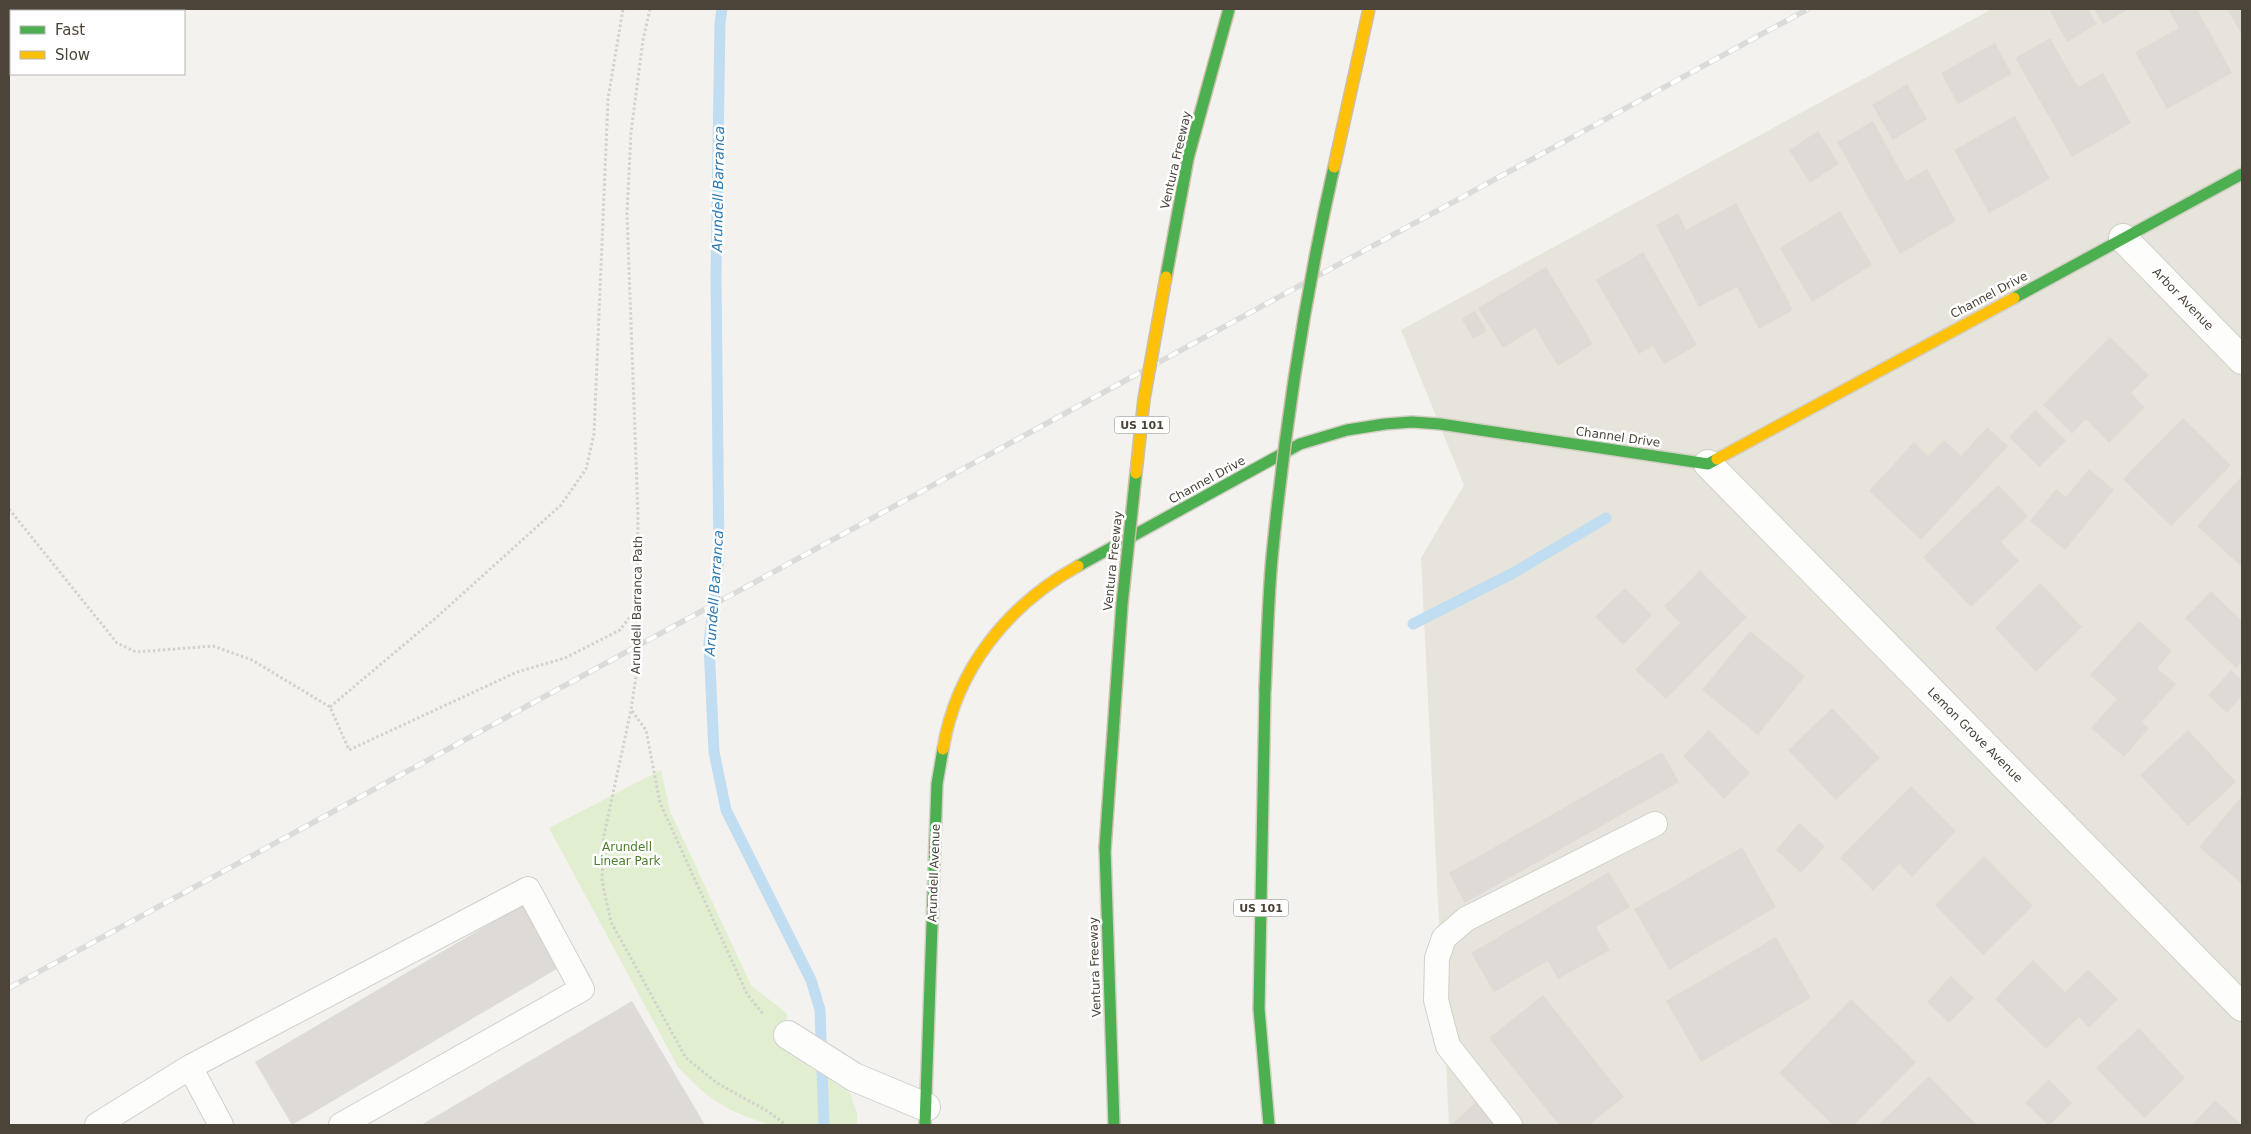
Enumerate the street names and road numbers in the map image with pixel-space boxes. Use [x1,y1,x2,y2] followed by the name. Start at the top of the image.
[1158,110,1194,210] street label: Ventura Freeway
[2150,265,2216,333] street label: Arbor Avenue
[1948,269,2030,321] street label: Channel Drive
[1114,416,1170,434] road number: US 101
[1575,424,1661,450] street label: Channel Drive
[1166,453,1248,507] street label: Channel Drive
[1101,510,1125,612] street label: Ventura Freeway
[629,536,645,674] street label: Arundell Barranca Path
[1925,685,2025,785] street label: Lemon Grove Avenue
[925,824,943,922] street label: Arundell Avenue
[1234,900,1288,916] road number: US 101
[1086,917,1104,1017] street label: Ventura Freeway

